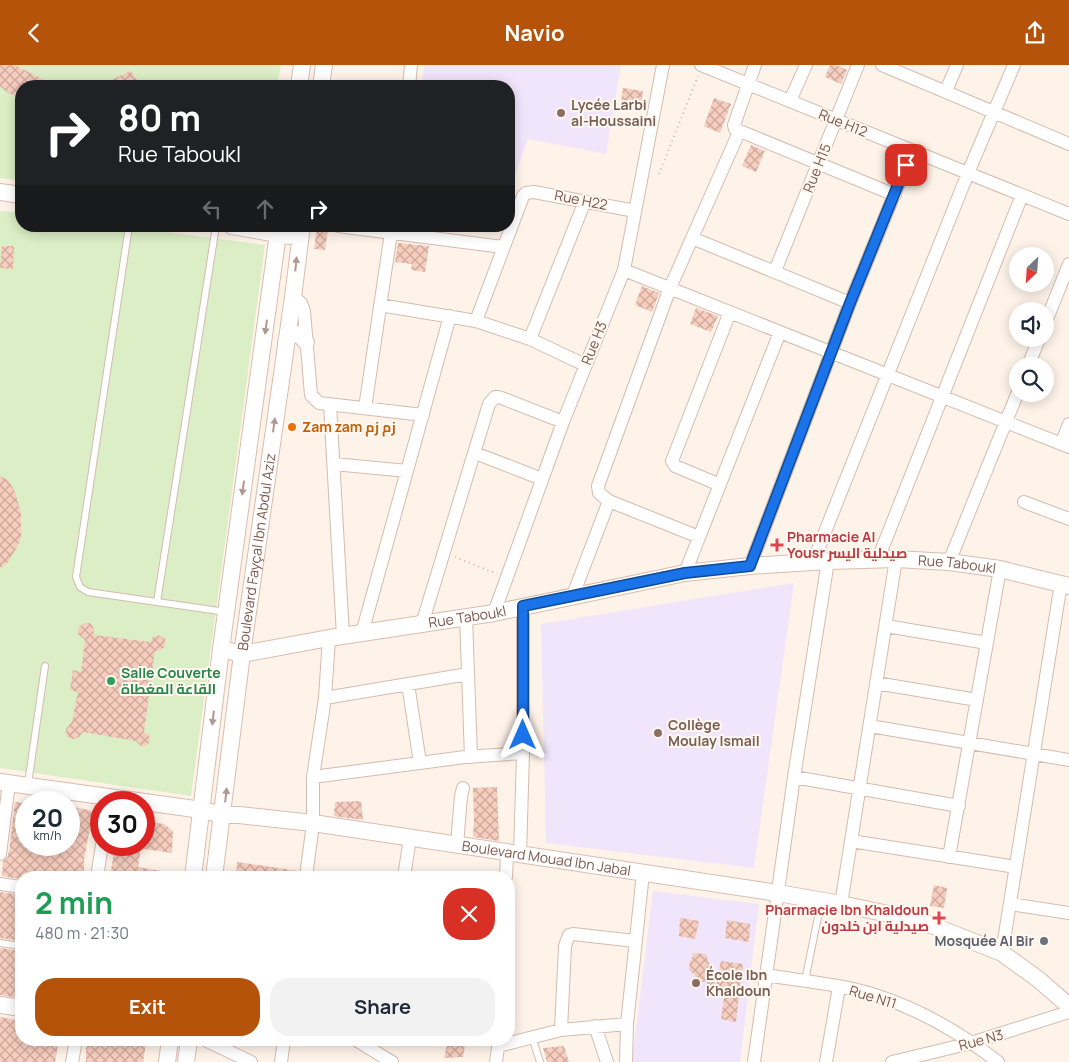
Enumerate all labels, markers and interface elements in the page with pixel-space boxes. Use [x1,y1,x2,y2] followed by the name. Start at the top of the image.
[505,18,564,48] text: Navio
[20,19,48,47] icon: back
[1021,19,1049,47] icon: share
[118,94,201,142] text: 80 m
[571,95,656,130] place label: Lycée Larbi al-Houssaini
[35,100,100,165] icon: right
[816,104,870,141] street label: Rue H12
[555,107,567,119] marker: Lycée Larbi al-Houssaini
[118,139,241,169] text: Rue Taboukl
[798,140,835,195] street label: Rue H15
[885,144,927,186] pin
[892,151,920,179] icon: arrive
[553,185,609,214] street label: Rue H22
[198,195,226,223] icon: left
[251,195,279,223] icon: ahead
[304,195,332,223] icon: right
[1009,247,1054,293] north arrow
[1009,247,1054,402] map controls
[293,256,301,272] one-way arrow
[1009,302,1054,347] button: sound
[576,318,611,367] street label: Rue H3
[261,319,269,335] one-way arrow
[1009,357,1054,402] button: search
[270,417,278,433] one-way arrow
[302,417,396,437] place label: Zam zam زم زم
[286,421,298,433] marker: Zam zam زم زم
[233,452,280,652] street label: Boulevard Fayçal Ibn Abdul Aziz
[239,480,247,496] one-way arrow
[787,527,907,562] place label: Pharmacie Al Yousr صيدلية اليسر
[771,539,783,551] marker: Pharmacie Al Yousr صيدلية اليسر
[918,550,997,577] street label: Rue Taboukl
[427,601,508,632] street label: Rue Taboukl
[121,663,221,698] place label: Salle Couverte القاعة المغطاة
[105,675,117,687] marker: Salle Couverte القاعة المغطاة
[496,708,548,760] position arrow
[209,710,217,726] one-way arrow
[668,715,760,750] place label: Collège Moulay Ismail
[652,727,664,739] marker: Collège Moulay Ismail
[222,786,230,802] one-way arrow
[90,791,155,856] speed limit sign: 30
[32,800,63,835] text: 20
[34,827,61,844] text: km/h
[461,836,632,880] street label: Boulevard Mouad Ibn Jabal
[35,882,113,923] text: 2 min
[443,888,495,940] button: close
[765,900,929,935] place label: Pharmacie Ibn Khaldoun صيدلية ابن خلدون
[933,912,945,924] marker: Pharmacie Ibn Khaldoun صيدلية ابن خلدون
[35,922,129,944] text: 480 m · 21:30
[934,931,1034,950] place label: Mosquée Al Bir
[1038,935,1050,947] marker: Mosquée Al Bir
[706,965,771,1000] place label: École Ibn Khaldoun
[690,977,702,989] marker: École Ibn Khaldoun
[35,978,260,1036] button: Exit
[270,978,495,1036] button: Share
[847,980,899,1013] street label: Rue N11
[956,1024,1005,1055] street label: Rue N3

